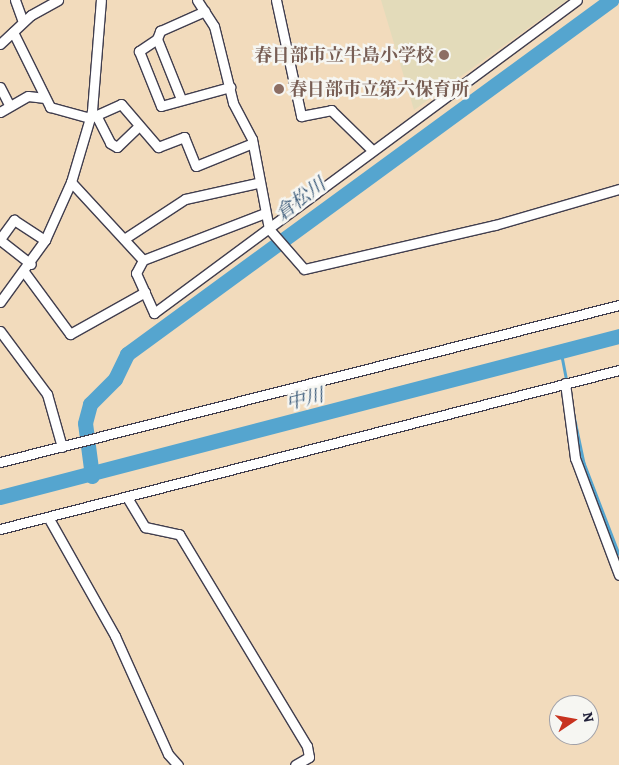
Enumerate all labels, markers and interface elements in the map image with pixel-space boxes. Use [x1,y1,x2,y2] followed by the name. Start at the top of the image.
[254,44,434,66] place label: 春日部市立牛島小学校
[438,49,450,61] marker: 春日部市立牛島小学校
[289,78,469,100] place label: 春日部市立第六保育所
[273,83,285,95] marker: 春日部市立第六保育所
[271,174,331,226] water label: 倉松川
[284,384,326,416] water label: 中川
[549,695,599,745] north arrow
[578,710,599,724] text: N

